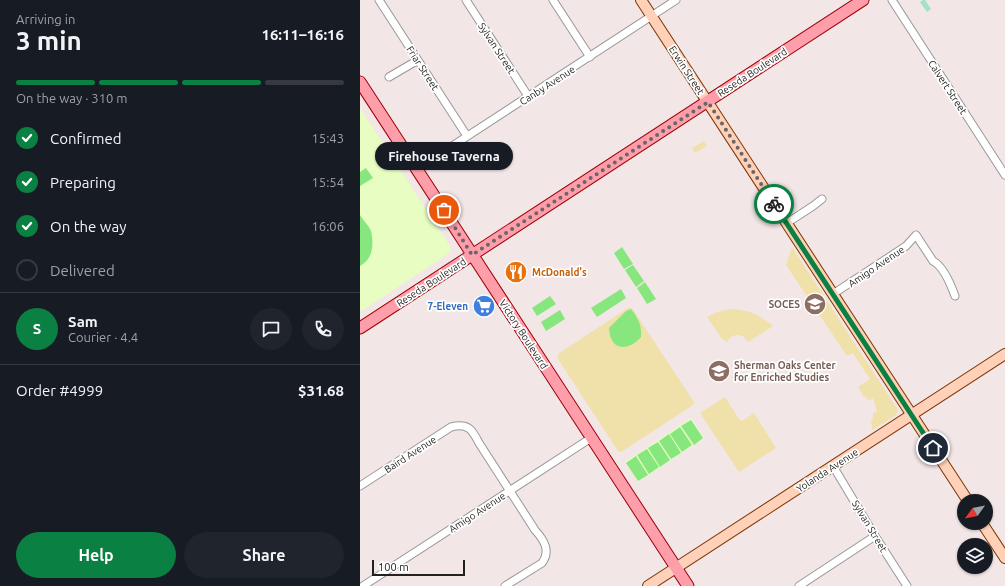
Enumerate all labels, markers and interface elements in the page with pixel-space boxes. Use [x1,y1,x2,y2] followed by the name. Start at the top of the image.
[16,12,75,26] text: Arriving in
[476,21,517,76] street label: Sylvan Street
[16,26,82,55] text: 3 min
[261,26,344,43] text: 16:11–16:16
[404,44,441,92] street label: Friar Street
[667,44,706,97] street label: Erwin Street
[715,46,789,99] street label: Reseda Boulevard
[926,58,969,116] street label: Calvert Street
[518,63,577,107] street label: Canby Avenue
[16,91,128,105] text: On the way · 310 m
[16,127,38,149] icon: check
[50,130,122,147] text: Confirmed
[311,131,344,145] text: 15:43
[375,142,513,170] callout: Firehouse Taverna
[388,149,500,163] text: Firehouse Taverna
[16,171,38,193] icon: check
[50,174,116,191] text: Preparing
[311,175,344,189] text: 15:54
[754,184,794,224] courier
[427,193,461,227] pin
[763,193,785,215] icon: bike
[433,199,455,221] icon: bag
[16,215,38,237] icon: check
[50,218,126,235] text: On the way
[311,219,344,233] text: 16:06
[846,244,906,289] street label: Amigo Avenue
[394,256,468,309] street label: Reseda Boulevard
[503,259,529,285] restaurant icon: McDonald's
[50,262,115,279] text: Delivered
[532,267,587,278] place label: McDonald's
[802,291,828,317] school or university icon: SOCES
[471,293,497,319] supermarket icon: 7-Eleven
[497,298,550,371] street label: Victory Boulevard
[768,299,800,310] place label: SOCES
[428,301,468,312] place label: 7-Eleven
[250,308,292,350] button: chat
[302,308,344,350] button: phone
[68,313,98,330] text: Sam
[33,320,41,337] text: S
[68,330,138,344] text: Courier · 4.4
[706,358,732,384] school or university icon: Sherman Oaks Center for Enriched Studies
[734,360,836,383] place label: Sherman Oaks Center for Enriched Studies
[16,382,103,399] text: Order #4999
[298,382,344,399] text: $31.68
[916,431,950,465] pin
[382,434,438,475] street label: Baird Avenue
[922,437,944,459] icon: home
[794,446,860,495] street label: Yolanda Avenue
[447,490,508,535] street label: Amigo Avenue
[957,494,993,530] north arrow
[957,494,993,574] map controls
[850,498,889,554] street label: Sylvan Street
[16,532,176,578] button: Help
[184,532,344,578] button: Share
[957,538,993,574] button: layers
[372,558,465,577] scale bar
[378,561,409,573] text: 100 m

